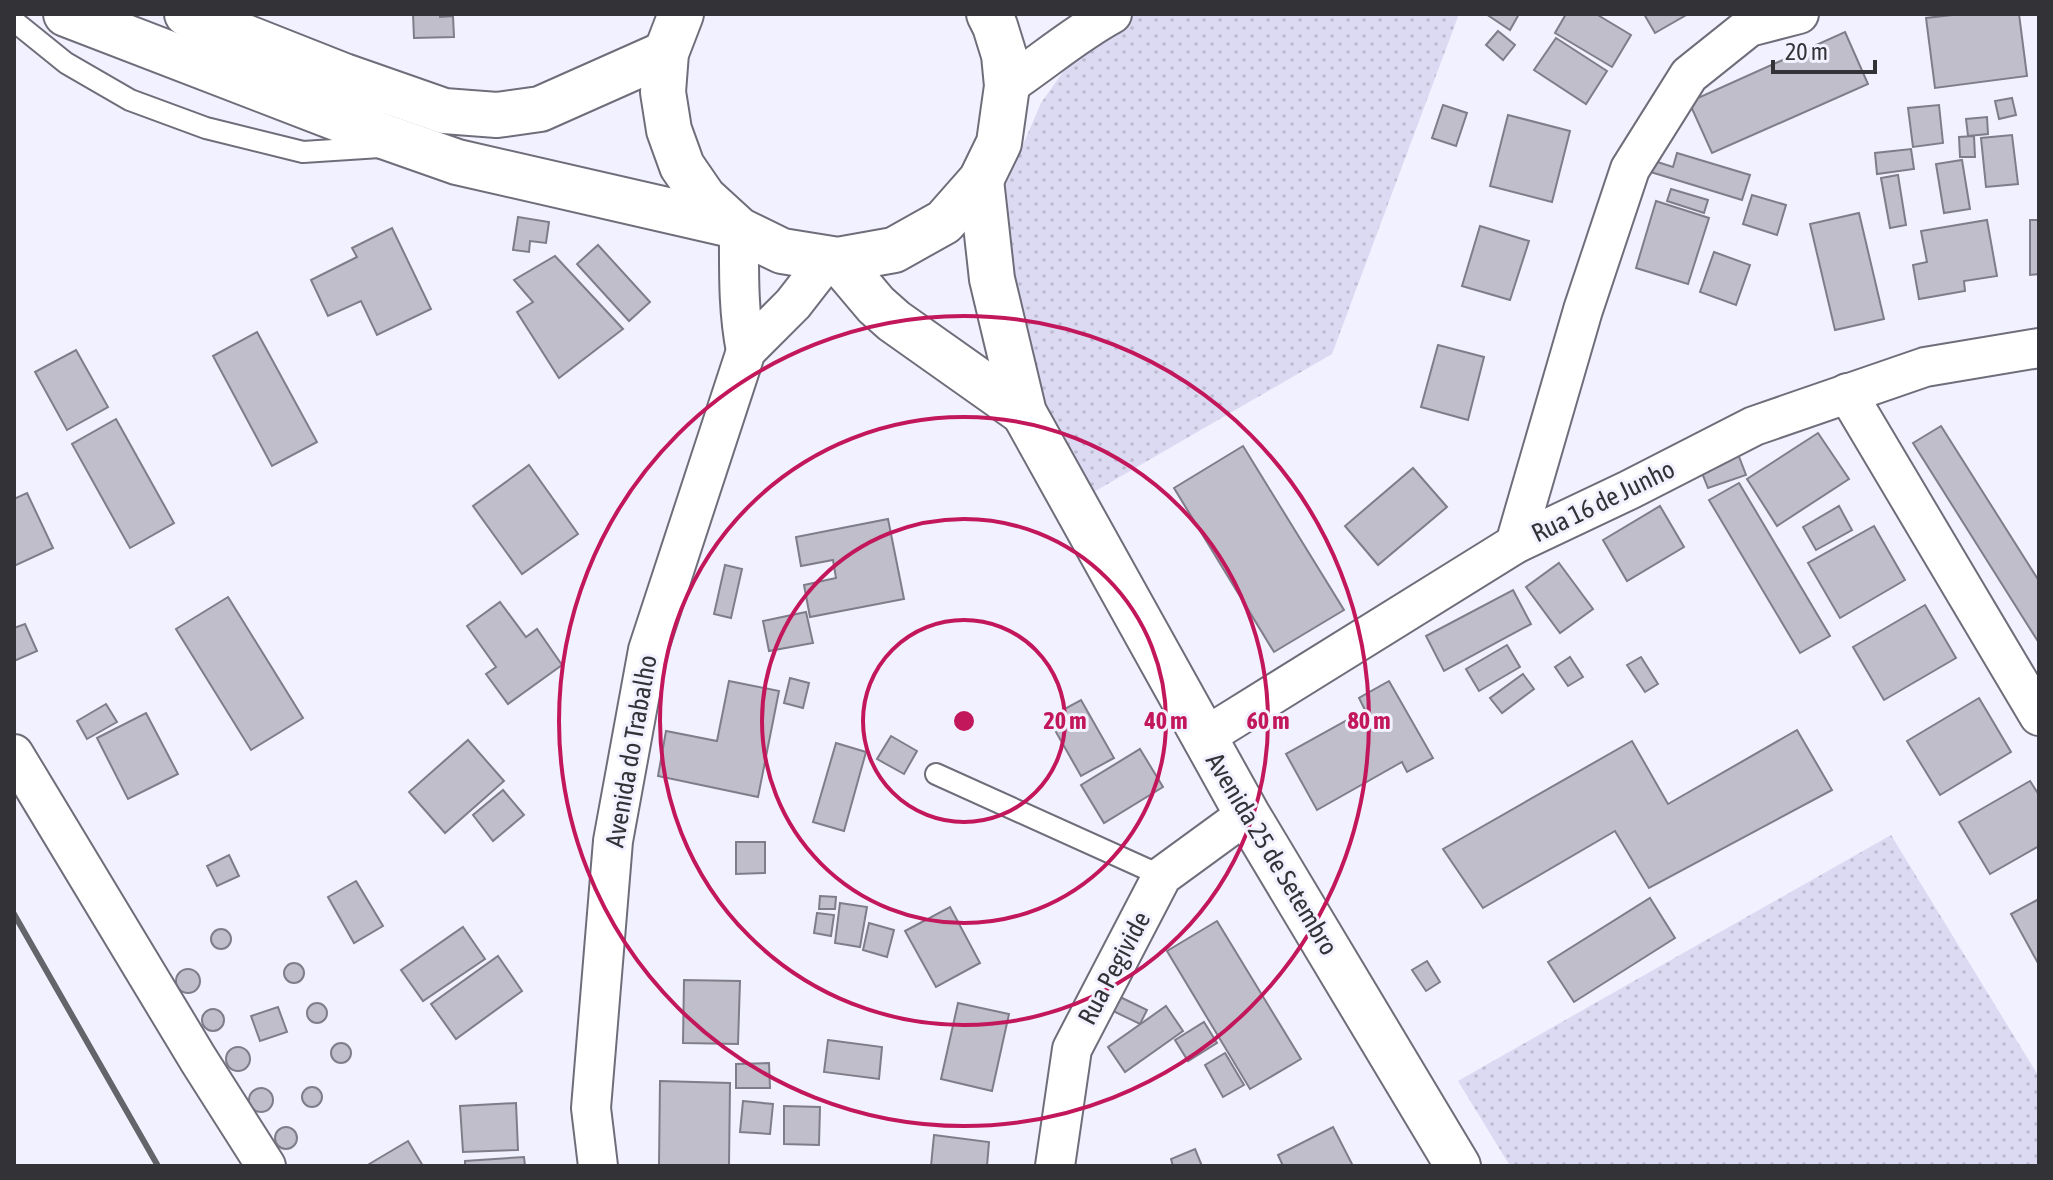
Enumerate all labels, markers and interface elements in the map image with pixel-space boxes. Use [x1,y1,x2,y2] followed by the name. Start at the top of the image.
[1773,24,1875,74] scale bar
[1785,38,1828,65] text: 20 m
[1527,453,1679,549] street label: Rua 16 de Junho
[599,652,663,850] street label: Avenida do Trabalho
[950,707,978,735] centre of rings
[1043,707,1087,734] text: 20 m
[1143,707,1188,734] text: 40 m
[1246,707,1290,734] text: 60 m
[1347,707,1391,734] text: 80 m
[1200,748,1344,960] street label: Avenida 25 de Setembro
[1072,906,1156,1030] street label: Rua Pegivide

